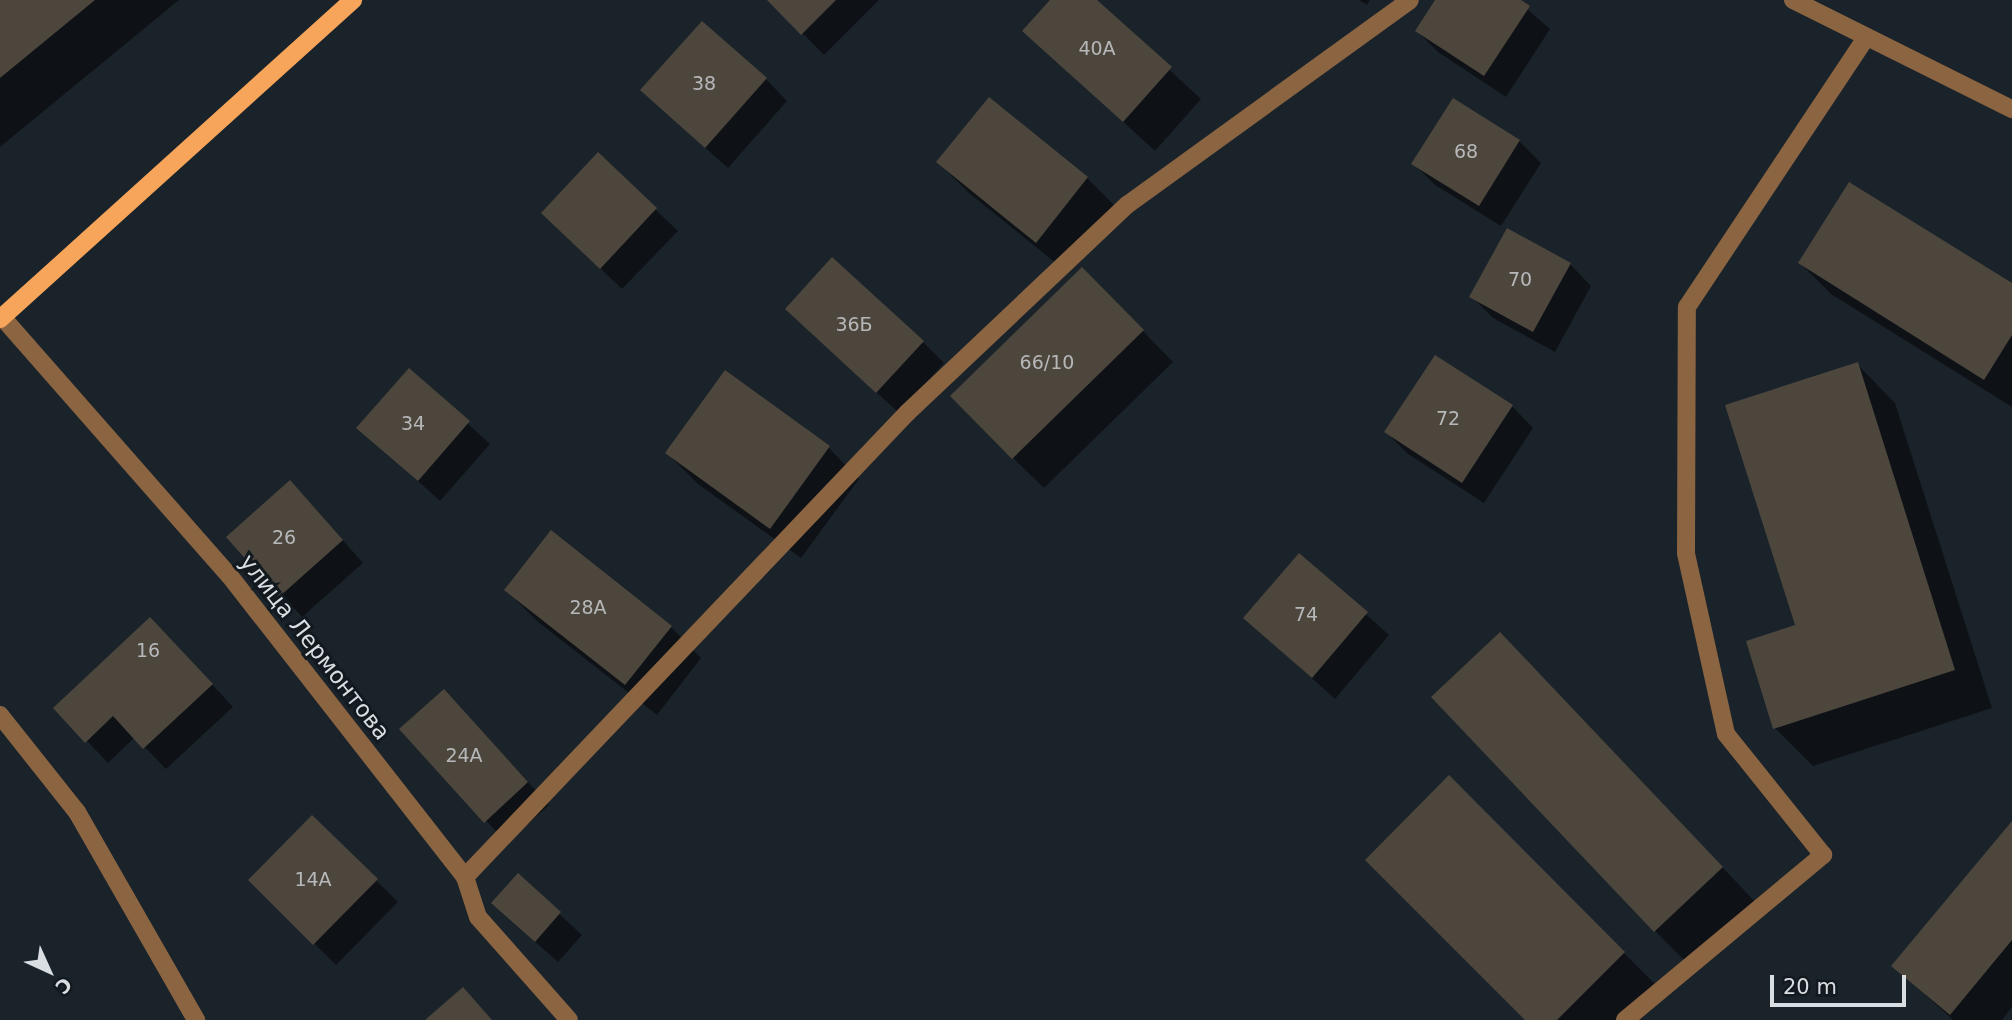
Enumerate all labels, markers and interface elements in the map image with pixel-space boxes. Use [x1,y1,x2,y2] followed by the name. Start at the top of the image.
[1078,38,1116,60] house number: 40А
[692,73,716,95] house number: 38
[1454,141,1478,163] house number: 68
[1508,269,1532,291] house number: 70
[835,314,873,336] house number: 36Б
[1020,352,1074,374] house number: 66/10
[1436,408,1460,430] house number: 72
[401,413,425,435] house number: 34
[272,527,296,549] house number: 26
[234,549,396,745] street label: улица Лермонтова
[569,597,607,619] house number: 28А
[1294,604,1318,626] house number: 74
[136,640,160,662] house number: 16
[445,745,483,767] house number: 24А
[294,869,332,891] house number: 14А
[14,936,84,1006] north arrow
[1774,960,1910,1004] scale bar
[51,973,77,999] text: С
[1783,975,1837,999] text: 20 m

